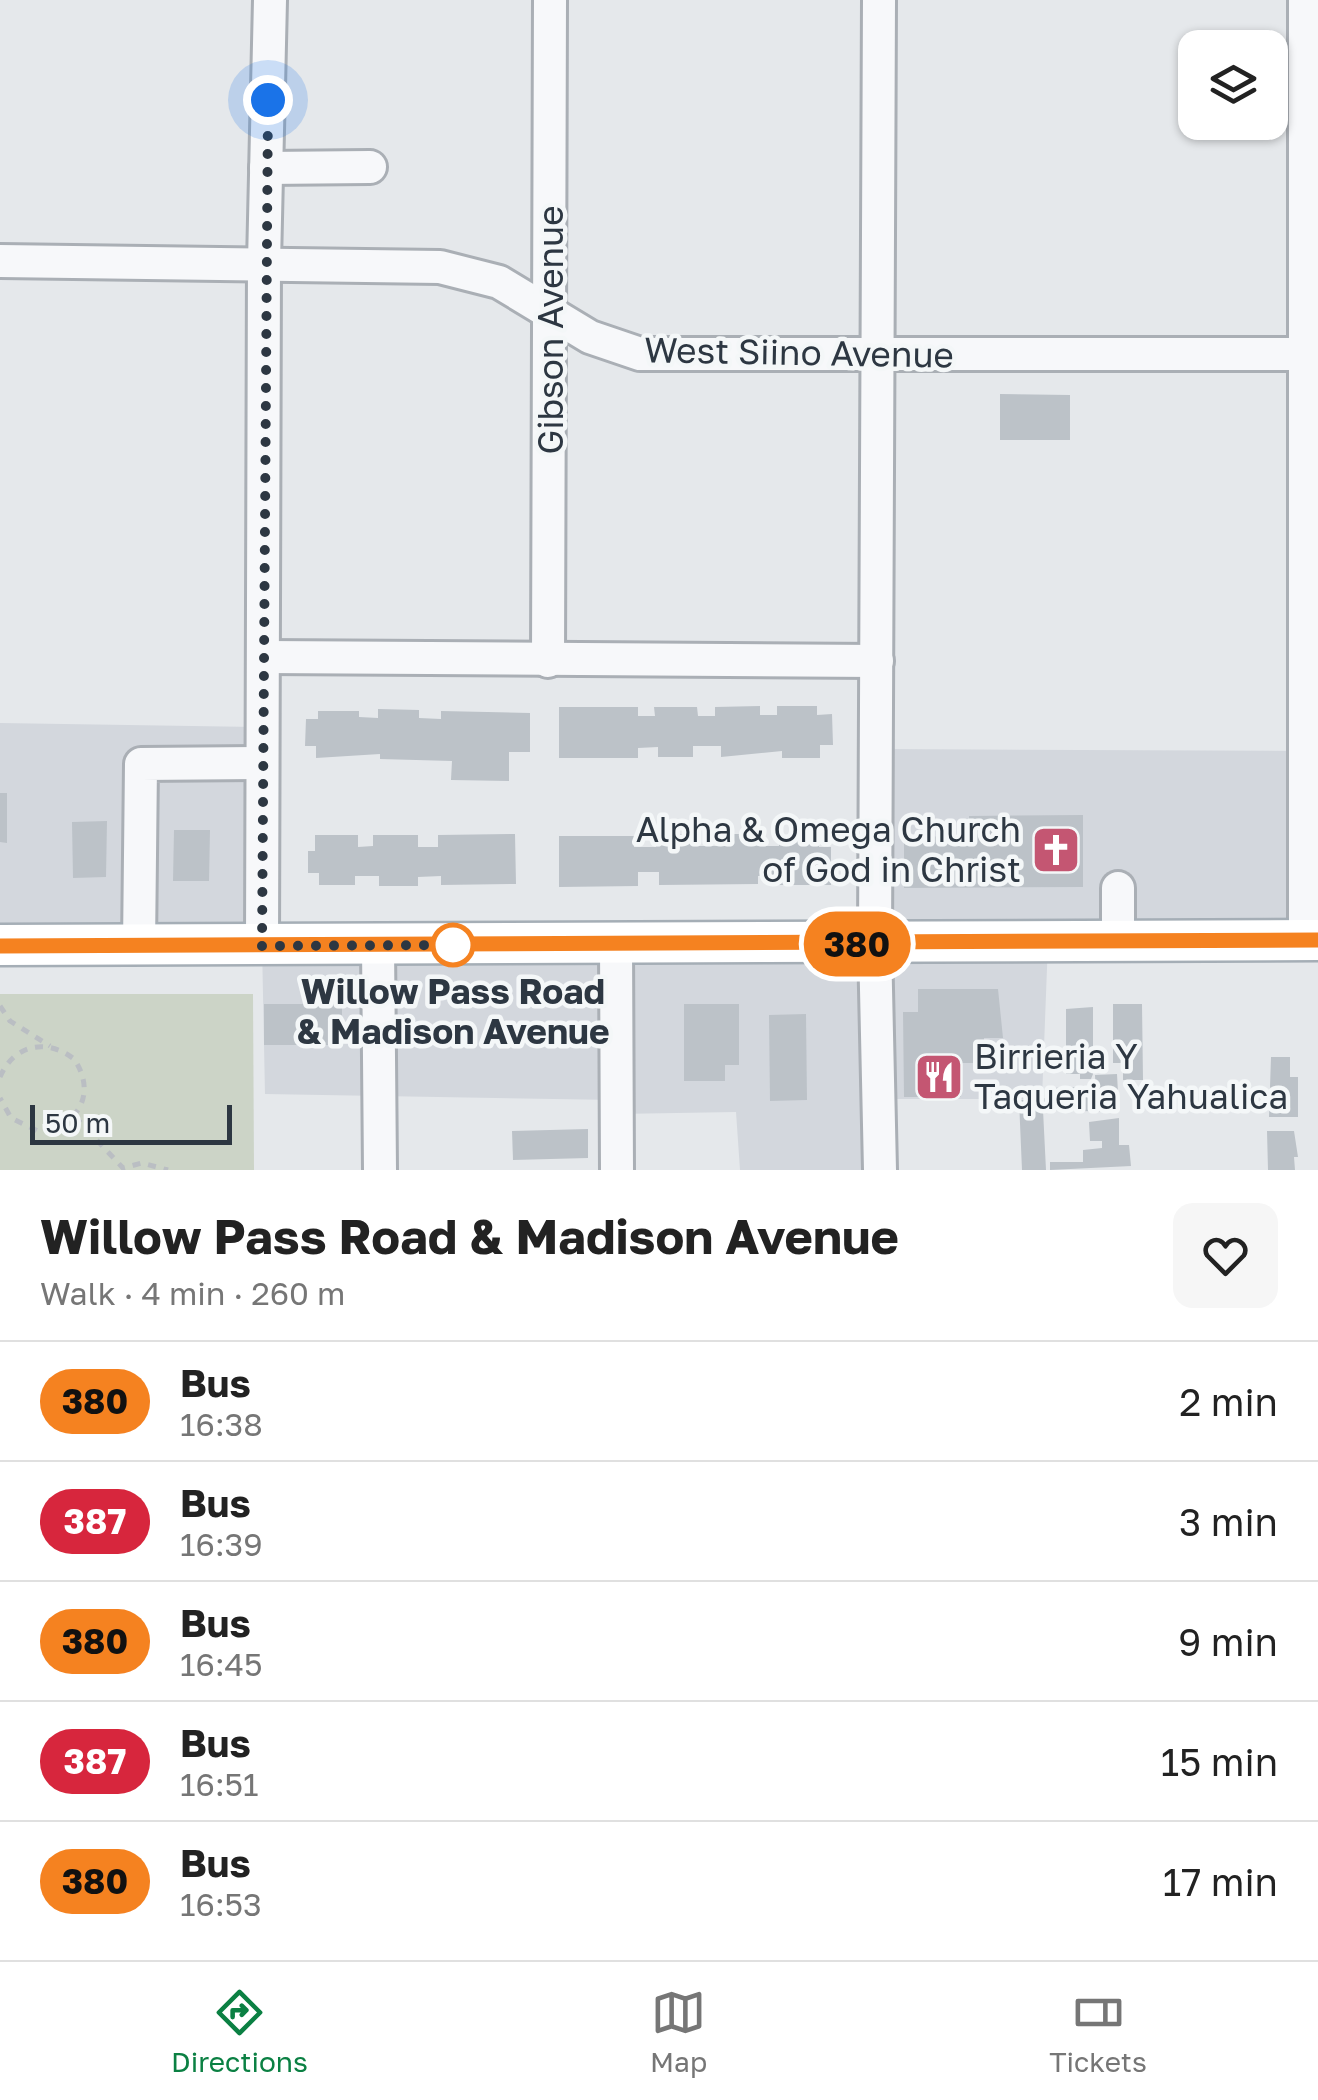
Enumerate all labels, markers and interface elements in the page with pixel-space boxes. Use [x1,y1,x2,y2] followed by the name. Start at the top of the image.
[1178,30,1288,140] map controls
[1178,30,1288,140] button: layers
[243,75,293,125] your location
[529,206,571,454] street label: Gibson Avenue
[644,328,954,376] street label: West Siino Avenue
[636,808,1021,890] place label: Alpha & Omega Church of God in Christ
[1030,824,1082,876] church icon: Alpha & Omega Church of God in Christ
[800,912,914,976] line badge: 380
[824,923,890,965] text: 380
[432,924,474,966] marker: Willow Pass Road & Madison Avenue
[296,970,610,1052] place label: Willow Pass Road & Madison Avenue
[974,1035,1288,1117] place label: Birrieria Y Taqueria Yahualica
[913,1051,965,1103] restaurant icon: Birrieria Y Taqueria Yahualica
[30,1100,232,1144] scale bar
[45,1106,110,1139] text: 50 m
[1173,1203,1278,1308] button: heart
[40,1207,899,1265] text: Willow Pass Road & Madison Avenue
[40,1274,345,1312] text: Walk · 4 min · 260 m
[180,1360,251,1405] text: Bus
[1179,1379,1278,1424] text: 2 min
[62,1380,128,1422] text: 380
[180,1405,263,1443] text: 16:38
[180,1480,251,1525] text: Bus
[1179,1499,1278,1544] text: 3 min
[64,1500,126,1542] text: 387
[180,1525,263,1563] text: 16:39
[180,1600,251,1645] text: Bus
[1178,1619,1278,1664] text: 9 min
[62,1620,128,1662] text: 380
[180,1645,263,1683] text: 16:45
[180,1720,251,1765] text: Bus
[1161,1739,1278,1784] text: 15 min
[64,1740,126,1782] text: 387
[180,1765,259,1803] text: 16:51
[180,1840,251,1885] text: Bus
[1163,1859,1278,1904] text: 17 min
[62,1860,128,1902] text: 380
[180,1885,262,1923] text: 16:53
[171,1985,308,2078] tab: Directions
[650,1985,707,2078] tab: Map
[1049,1985,1147,2078] tab: Tickets

